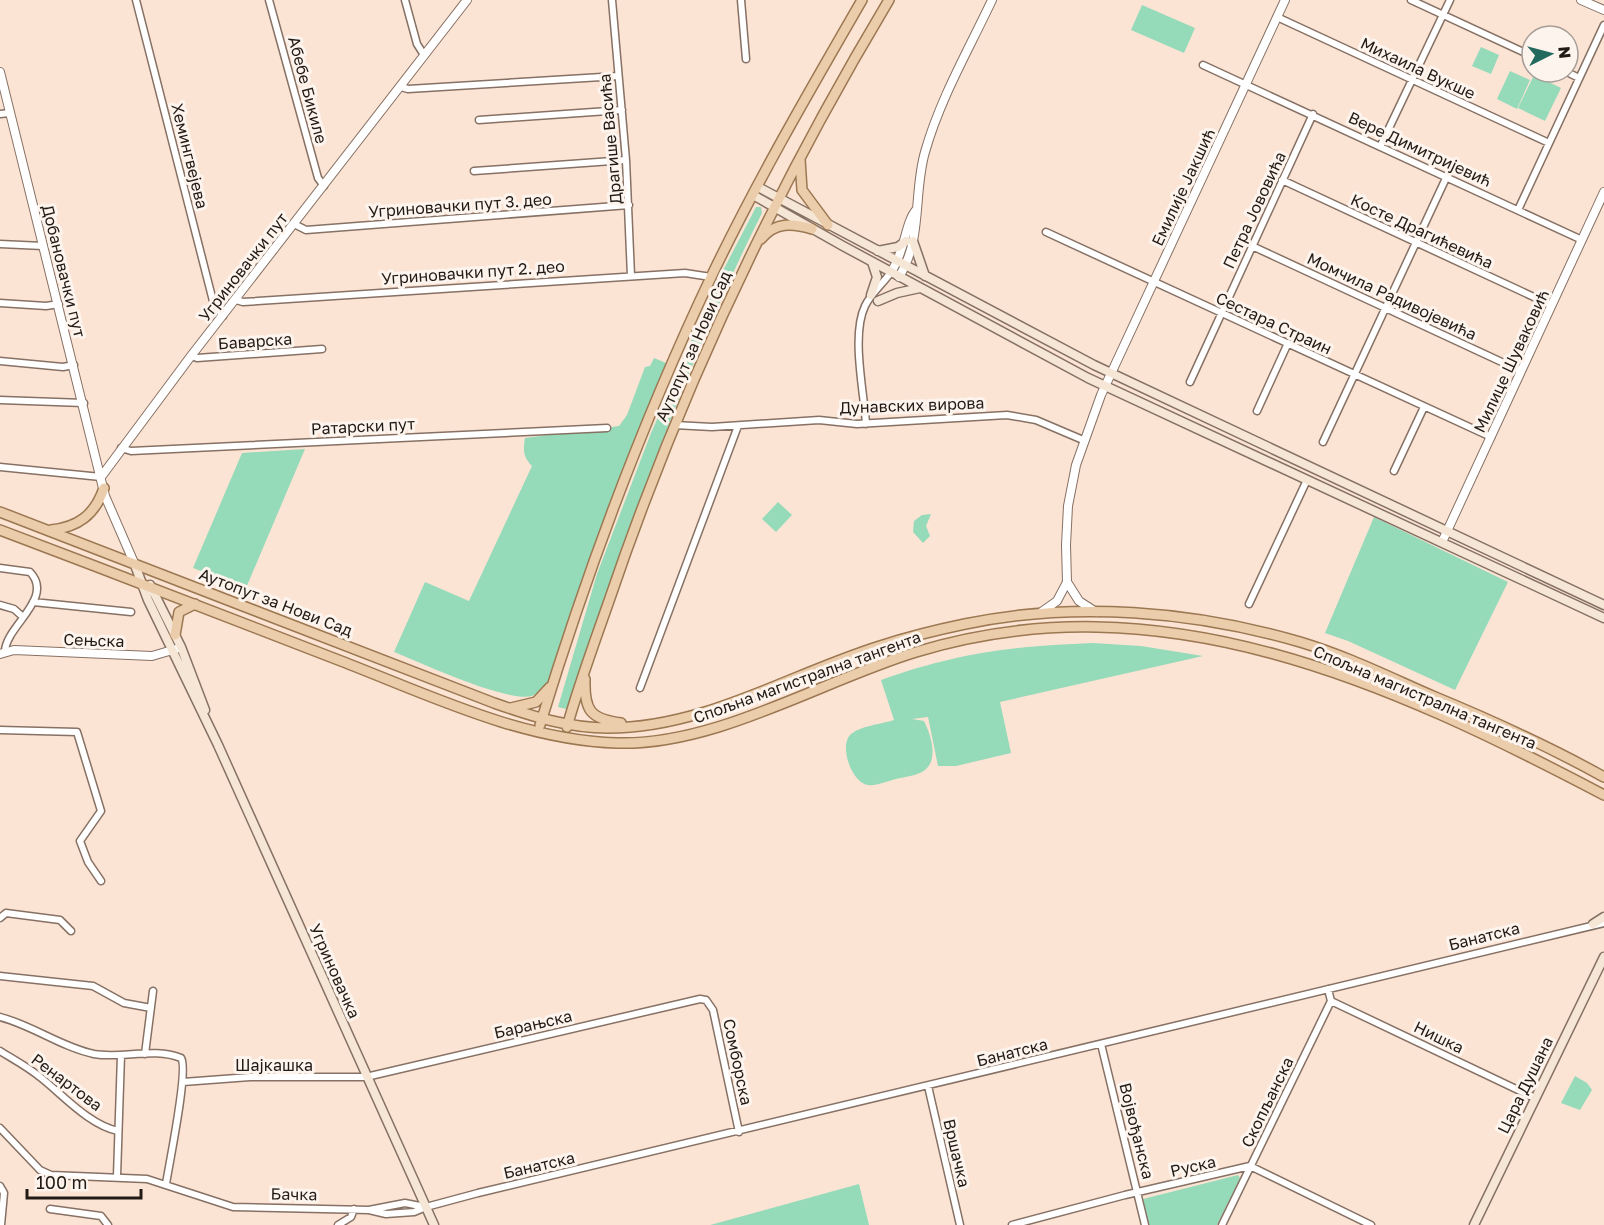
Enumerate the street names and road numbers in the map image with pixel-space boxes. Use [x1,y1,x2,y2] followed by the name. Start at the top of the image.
[1357,33,1479,103] street label: Михаила Вукше
[284,34,332,146] street label: Абебе Бикиле
[594,73,626,205] street label: Драгише Васића
[167,101,213,211] street label: Хемингвејева
[1345,107,1495,191] street label: Вере Димитријевић
[1147,125,1219,249] street label: Емилије Јакшић
[1218,148,1290,272] street label: Петра Јововића
[368,189,552,221] street label: Угриновачки пут 3. део
[1348,189,1496,273] street label: Косте Драгићевића
[38,203,90,339] street label: Добановачки пут
[194,208,292,326] street label: Угриновачки пут
[1304,248,1480,344] street label: Момчила Радивојевића
[381,256,565,288] street label: Угриновачки пут 2. део
[651,267,735,424] street label: Аутопут за Нови Сад
[1469,286,1553,436] street label: Милице Шуваковић
[1213,287,1335,359] street label: Сестара Страин
[217,328,293,354] street label: Баварска
[839,392,985,418] street label: Дунавских вирова
[310,413,416,439] street label: Ратарски пут
[196,564,356,641] street label: Аутопут за Нови Сад
[691,626,923,728] street label: Спољна магистрална тангента
[63,629,125,651] street label: Сењска
[1310,641,1540,753] street label: Спољна магистрална тангента
[1446,917,1522,955] street label: Банатска
[305,921,365,1021] street label: Угриновачка
[492,1005,574,1043] street label: Барањска
[1411,1016,1467,1058] street label: Нишка
[719,1017,757,1107] street label: Сомборска
[974,1033,1050,1071] street label: Банатска
[1493,1033,1557,1137] street label: Цара Душана
[28,1049,106,1115] street label: Ренартова
[1237,1054,1297,1150] street label: Скопљанска
[235,1055,313,1075] street label: Шајкашка
[1115,1081,1159,1181] street label: Војвођанска
[939,1117,975,1189] street label: Вршачка
[501,1147,577,1183] street label: Банатска
[1168,1151,1218,1181] street label: Руска
[271,1184,317,1204] street label: Бачка

